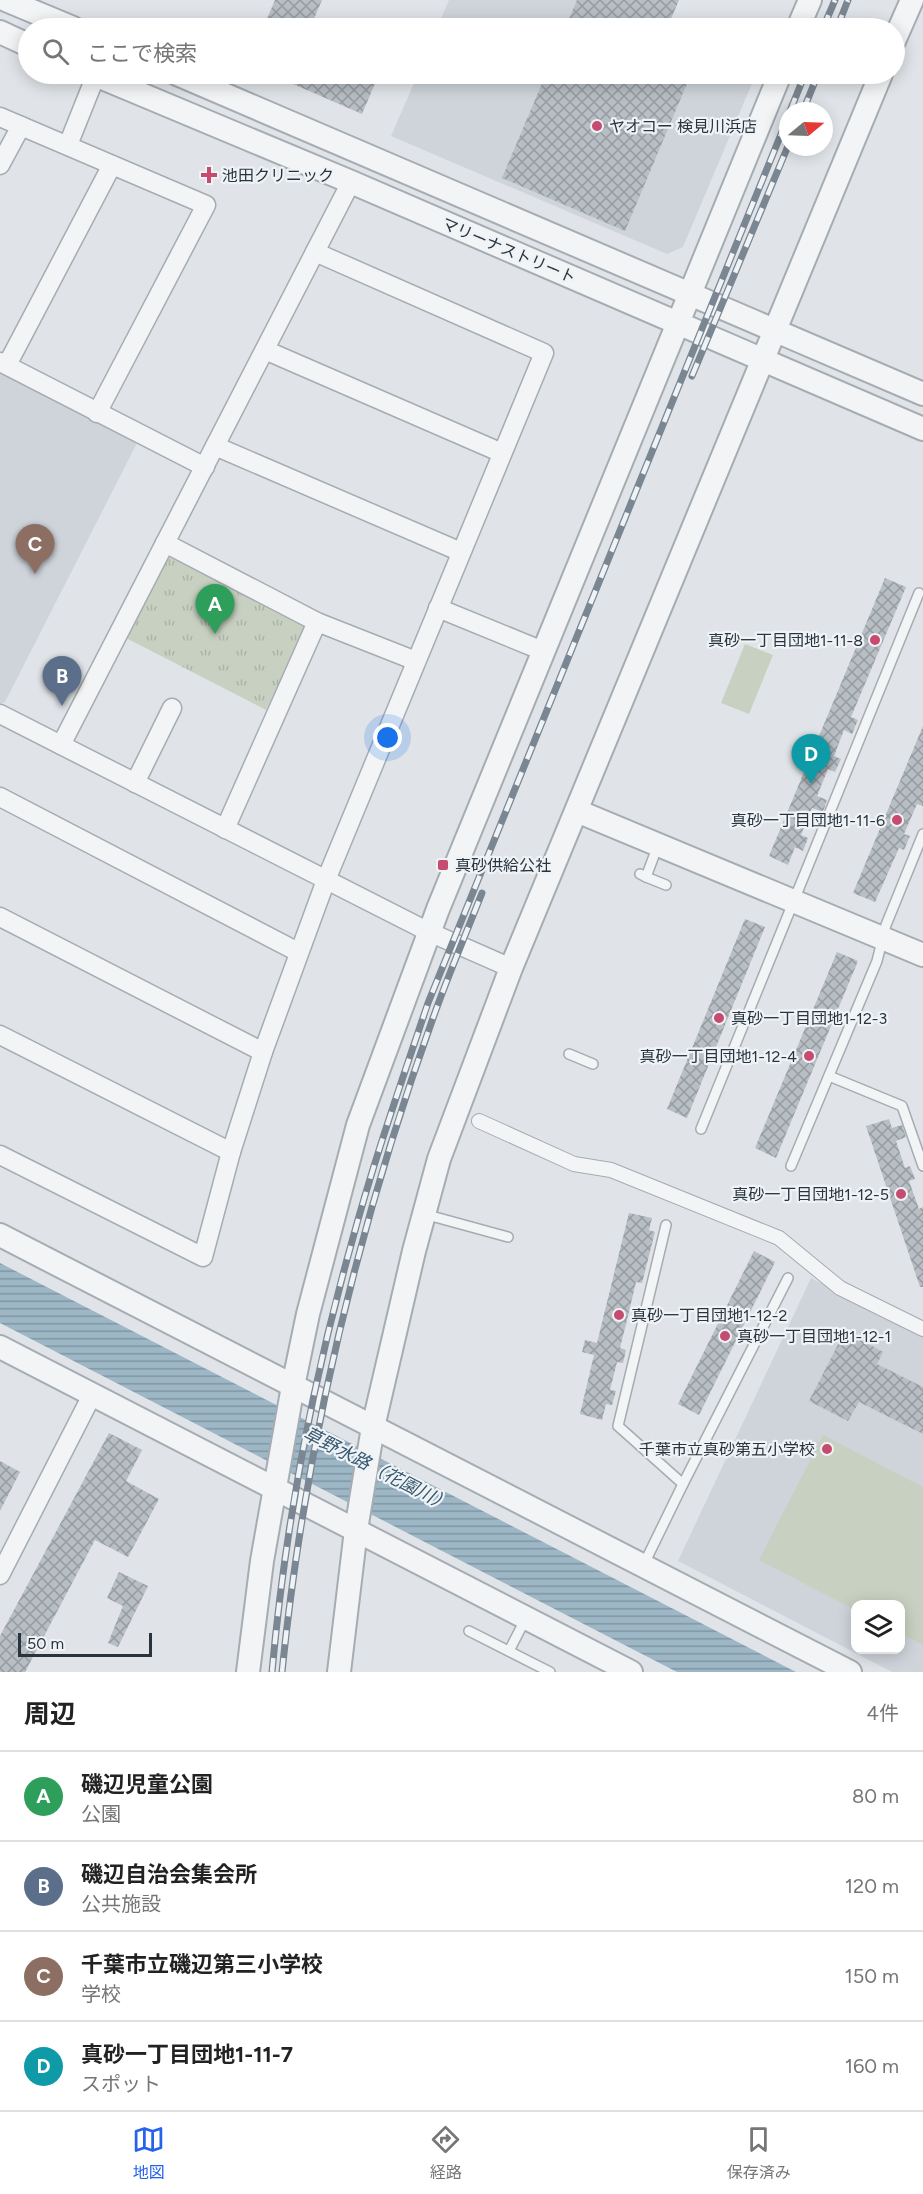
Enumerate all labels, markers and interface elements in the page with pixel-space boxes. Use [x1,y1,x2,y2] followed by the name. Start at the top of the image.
[18,18,905,84] search box
[39,35,72,68] icon: search
[87,40,197,67] text: ここで検索
[779,102,833,156] north arrow
[609,117,757,136] place label: ヤオコー 検見川浜店
[590,119,604,133] marker: ヤオコー 検見川浜店
[200,166,218,184] marker: 池田クリニック
[222,166,334,185] place label: 池田クリニック
[439,214,579,287] street label: マリーナストリート
[15,524,54,574] pin: C
[196,584,234,634] pin: A
[708,631,863,650] place label: 真砂一丁目団地1-11-8
[868,633,882,647] marker: 真砂一丁目団地1-11-8
[42,656,82,706] pin: B
[373,723,402,752] your location
[792,734,830,784] pin: D
[731,811,885,830] place label: 真砂一丁目団地1-11-6
[890,813,904,827] marker: 真砂一丁目団地1-11-6
[455,856,551,875] place label: 真砂供給公社
[436,858,450,872] marker: 真砂供給公社
[731,1009,887,1028] place label: 真砂一丁目団地1-12-3
[712,1011,726,1025] marker: 真砂一丁目団地1-12-3
[640,1047,797,1066] place label: 真砂一丁目団地1-12-4
[802,1049,816,1063] marker: 真砂一丁目団地1-12-4
[732,1185,889,1204] place label: 真砂一丁目団地1-12-5
[894,1187,908,1201] marker: 真砂一丁目団地1-12-5
[631,1306,787,1325] place label: 真砂一丁目団地1-12-2
[612,1308,626,1322] marker: 真砂一丁目団地1-12-2
[737,1327,891,1346] place label: 真砂一丁目団地1-12-1
[718,1329,732,1343] marker: 真砂一丁目団地1-12-1
[300,1422,454,1516] water label: 草野水路（花園川）
[639,1440,815,1459] place label: 千葉市立真砂第五小学校
[820,1442,834,1456] marker: 千葉市立真砂第五小学校
[851,1600,905,1654] map controls
[851,1600,905,1654] button: layers
[18,1630,152,1658] scale bar
[27,1634,64,1653] text: 50 m
[24,1698,76,1730] text: 周辺
[867,1701,899,1725] text: 4件
[81,1771,213,1798] text: 磯辺児童公園
[36,1784,51,1808] text: A
[852,1784,899,1808] text: 80 m
[81,1802,121,1826] text: 公園
[81,1861,257,1888] text: 磯辺自治会集会所
[37,1874,50,1898] text: B
[845,1874,899,1898] text: 120 m
[81,1892,161,1916] text: 公共施設
[81,1951,323,1978] text: 千葉市立磯辺第三小学校
[36,1964,51,1988] text: C
[844,1964,899,1988] text: 150 m
[81,1982,121,2006] text: 学校
[81,2041,293,2068] text: 真砂一丁目団地1-11-7
[37,2054,51,2078] text: D
[845,2054,899,2078] text: 160 m
[81,2072,161,2096] text: スポット
[132,2123,165,2183] tab: 地図
[429,2123,462,2183] tab: 経路
[727,2123,791,2183] tab: 保存済み

